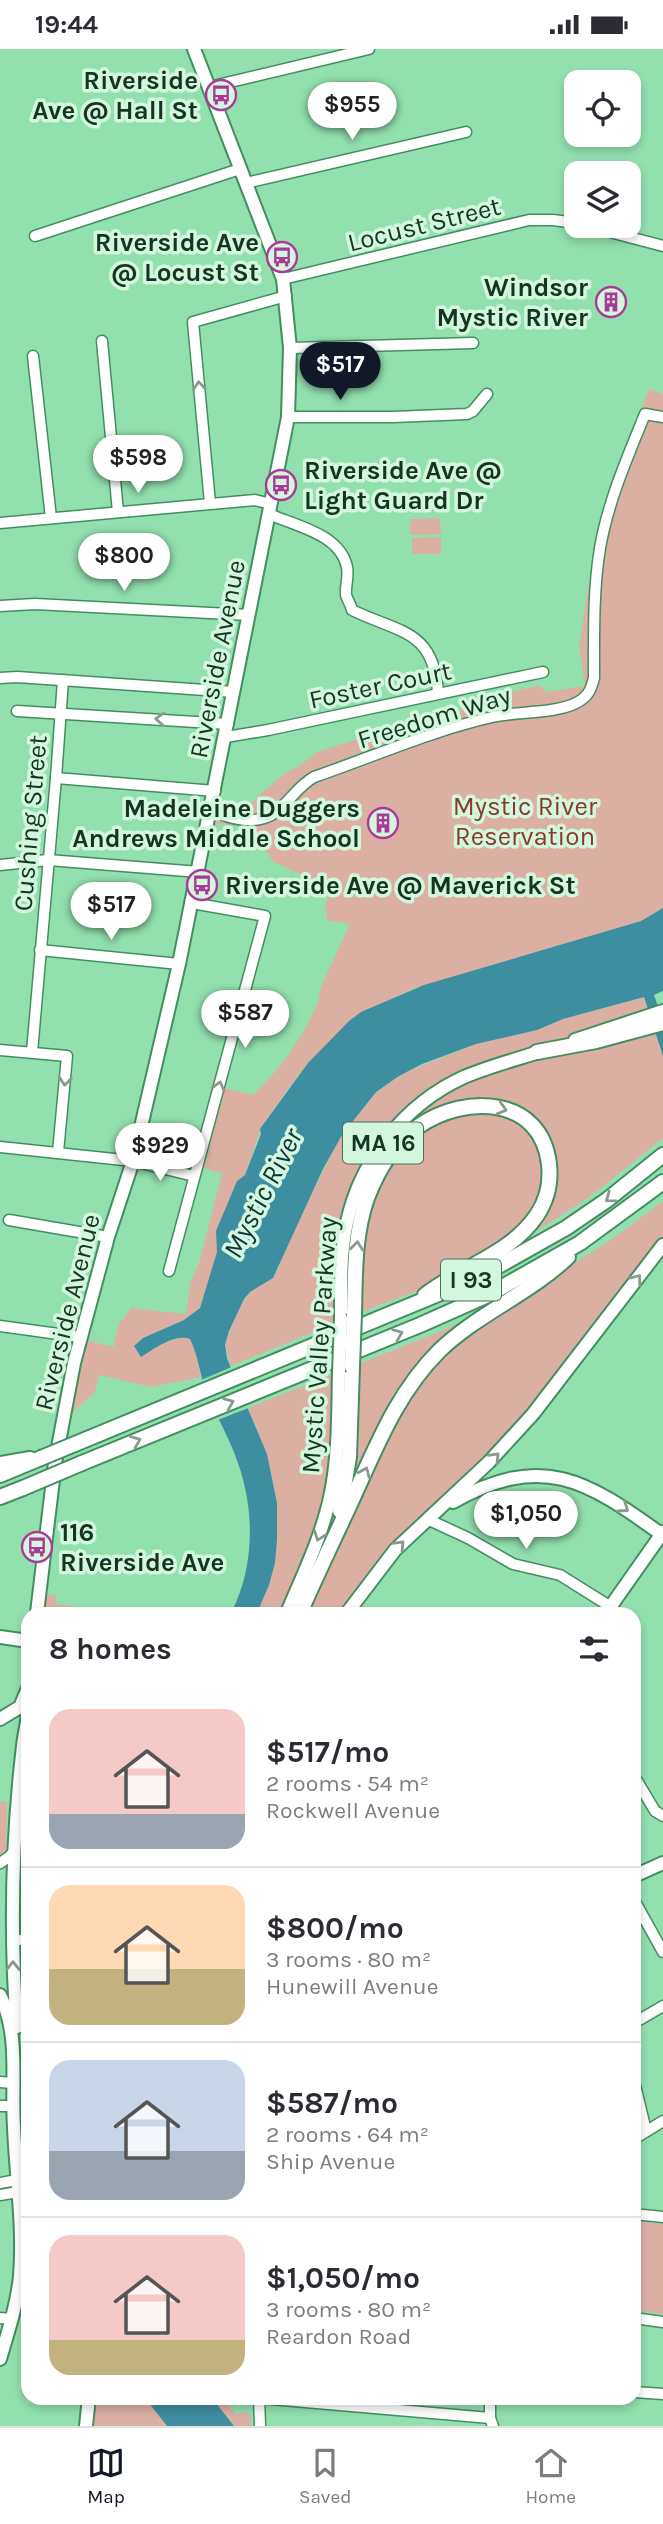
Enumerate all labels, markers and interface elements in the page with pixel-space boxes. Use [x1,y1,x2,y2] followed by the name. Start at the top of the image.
[35,9,98,40] text: 19:44
[32,65,198,126] place label: Riverside Ave @ Hall St
[564,70,641,238] map controls
[564,70,641,147] button: locate
[204,78,238,112] bus stop icon: Riverside Ave @ Hall St
[311,83,393,142] pin: $955
[324,91,380,118] text: $955
[564,161,641,238] button: layers
[344,190,504,258] street label: Locust Street
[95,227,259,288] place label: Riverside Ave @ Locust St
[265,240,299,274] bus stop icon: Riverside Ave @ Locust St
[437,272,589,333] place label: Windsor Mystic River
[594,285,628,319] building icon: Windsor Mystic River
[299,343,381,402] pin: $517
[316,351,364,378] text: $517
[192,381,207,392] one-way arrow
[97,435,179,495] pin: $598
[109,444,167,471] text: $598
[304,455,502,516] place label: Riverside Ave @ Light Guard Dr
[264,468,298,502] bus stop icon: Riverside Ave @ Light Guard Dr
[83,533,165,593] pin: $800
[94,542,154,569] text: $800
[183,557,252,761] street label: Riverside Avenue
[306,655,454,716] street label: Foster Court
[354,679,515,755] street label: Freedom Way
[154,712,165,727] one-way arrow
[7,733,54,912] street label: Cushing Street
[453,791,598,852] park label: Mystic River Reservation
[72,793,360,854] place label: Madeleine Duggers Andrews Middle School
[366,806,400,840] building icon: Madeleine Duggers Andrews Middle School
[185,868,219,902] bus stop icon: Riverside Ave @ Maverick St
[225,870,576,901] place label: Riverside Ave @ Maverick St
[70,883,152,942] pin: $517
[87,891,135,918] text: $517
[204,991,286,1050] pin: $587
[217,999,273,1026] text: $587
[58,1076,73,1087] one-way arrow
[211,1080,225,1092] one-way arrow
[496,1100,508,1115] one-way arrow
[216,1122,310,1264] water label: Mystic River
[119,1123,201,1183] pin: $929
[343,1123,423,1163] road number: MA 16
[131,1132,189,1159] text: $929
[605,1189,618,1202] one-way arrow
[28,1211,107,1414] street label: Riverside Avenue
[295,1216,344,1474] street label: Mystic Valley Parkway
[349,1240,364,1252] one-way arrow
[441,1259,501,1301] road number: I 93
[629,1275,641,1287] one-way arrow
[391,1328,404,1342] one-way arrow
[221,1397,234,1411] one-way arrow
[129,1435,142,1449] one-way arrow
[486,1452,499,1465] one-way arrow
[357,1467,371,1479] one-way arrow
[469,1491,583,1551] pin: $1,050
[490,1500,562,1527] text: $1,050
[616,1500,629,1512] one-way arrow
[60,1517,224,1578] place label: 116 Riverside Ave
[313,1529,327,1541] one-way arrow
[20,1530,54,1564] bus stop icon: 116 Riverside Ave
[391,1541,404,1554] one-way arrow
[575,1630,613,1668] icon: filters
[49,1631,172,1667] text: 8 homes
[266,1734,389,1770] text: $517/mo
[105,1737,189,1821] icon: home
[266,1770,429,1797] text: 2 rooms · 54 m²
[266,1797,440,1824] text: Rockwell Avenue
[266,1910,404,1946] text: $800/mo
[105,1913,189,1997] icon: home
[266,1946,431,1973] text: 3 rooms · 80 m²
[5,1960,21,1970] one-way arrow
[266,1973,439,2000] text: Hunewill Avenue
[266,2085,398,2121] text: $587/mo
[105,2088,189,2172] icon: home
[266,2121,429,2148] text: 2 rooms · 64 m²
[266,2148,395,2175] text: Ship Avenue
[266,2260,420,2296] text: $1,050/mo
[105,2263,189,2347] icon: home
[266,2296,431,2323] text: 3 rooms · 80 m²
[266,2323,411,2350] text: Reardon Road
[87,2444,125,2508] tab: Map
[299,2444,351,2508] tab: Saved
[525,2444,576,2508] tab: Home

